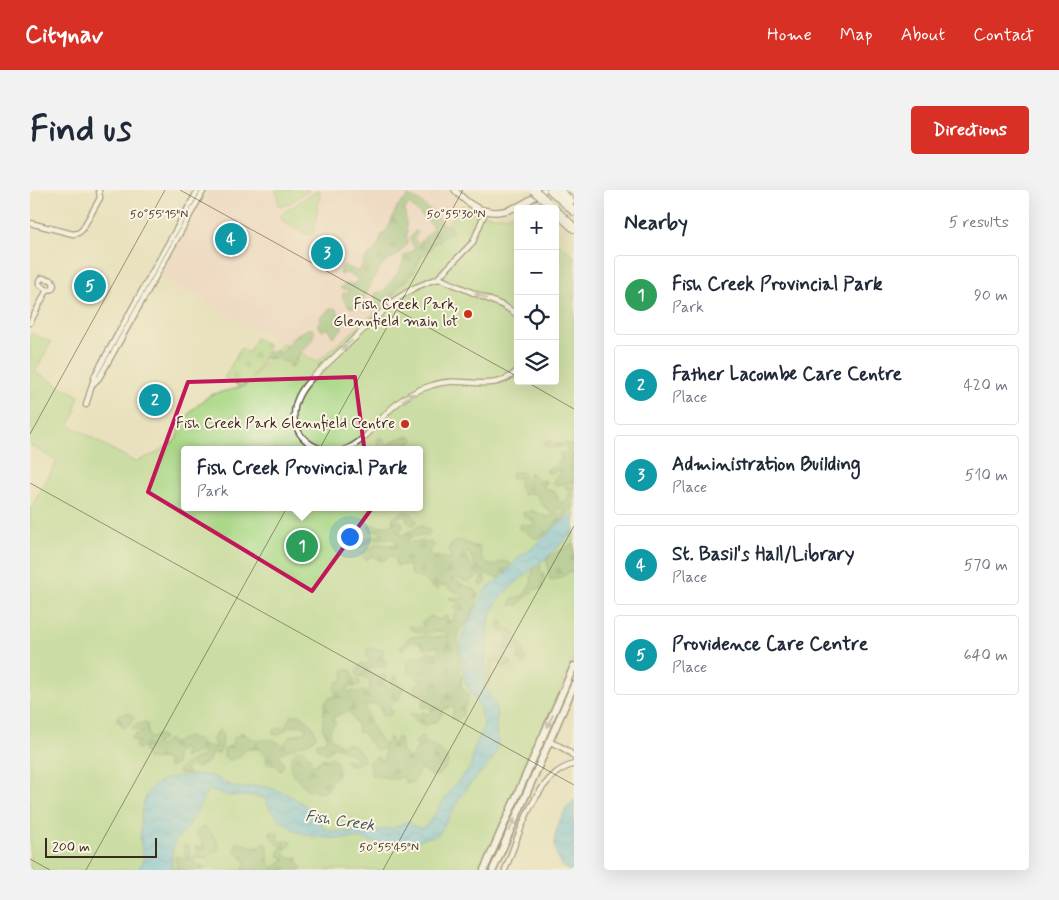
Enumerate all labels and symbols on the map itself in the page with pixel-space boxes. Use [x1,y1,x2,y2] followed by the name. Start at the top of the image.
[130,207,188,223] text: 50°55'15"N
[427,207,485,223] text: 50°55'30"N
[215,220,247,258] pin: 4
[311,234,343,272] pin: 3
[74,267,106,305] pin: 5
[474,292,488,300] one-way arrow
[333,295,458,332] place label: Fish Creek Park, Glennfield main lot
[462,308,474,320] marker: Fish Creek Park, Glennfield main lot
[342,339,354,351] one-way arrow
[139,381,171,419] pin: 2
[401,392,414,401] one-way arrow
[176,414,395,434] place label: Fish Creek Park Glennfield Centre
[399,418,411,430] marker: Fish Creek Park Glennfield Centre
[337,524,363,550] your location
[286,527,318,565] pin: 1
[546,714,554,728] one-way arrow
[304,806,376,836] water label: Fish Creek
[509,818,517,832] one-way arrow
[45,835,158,858] scale bar
[359,840,419,856] text: 50°55'45"N

